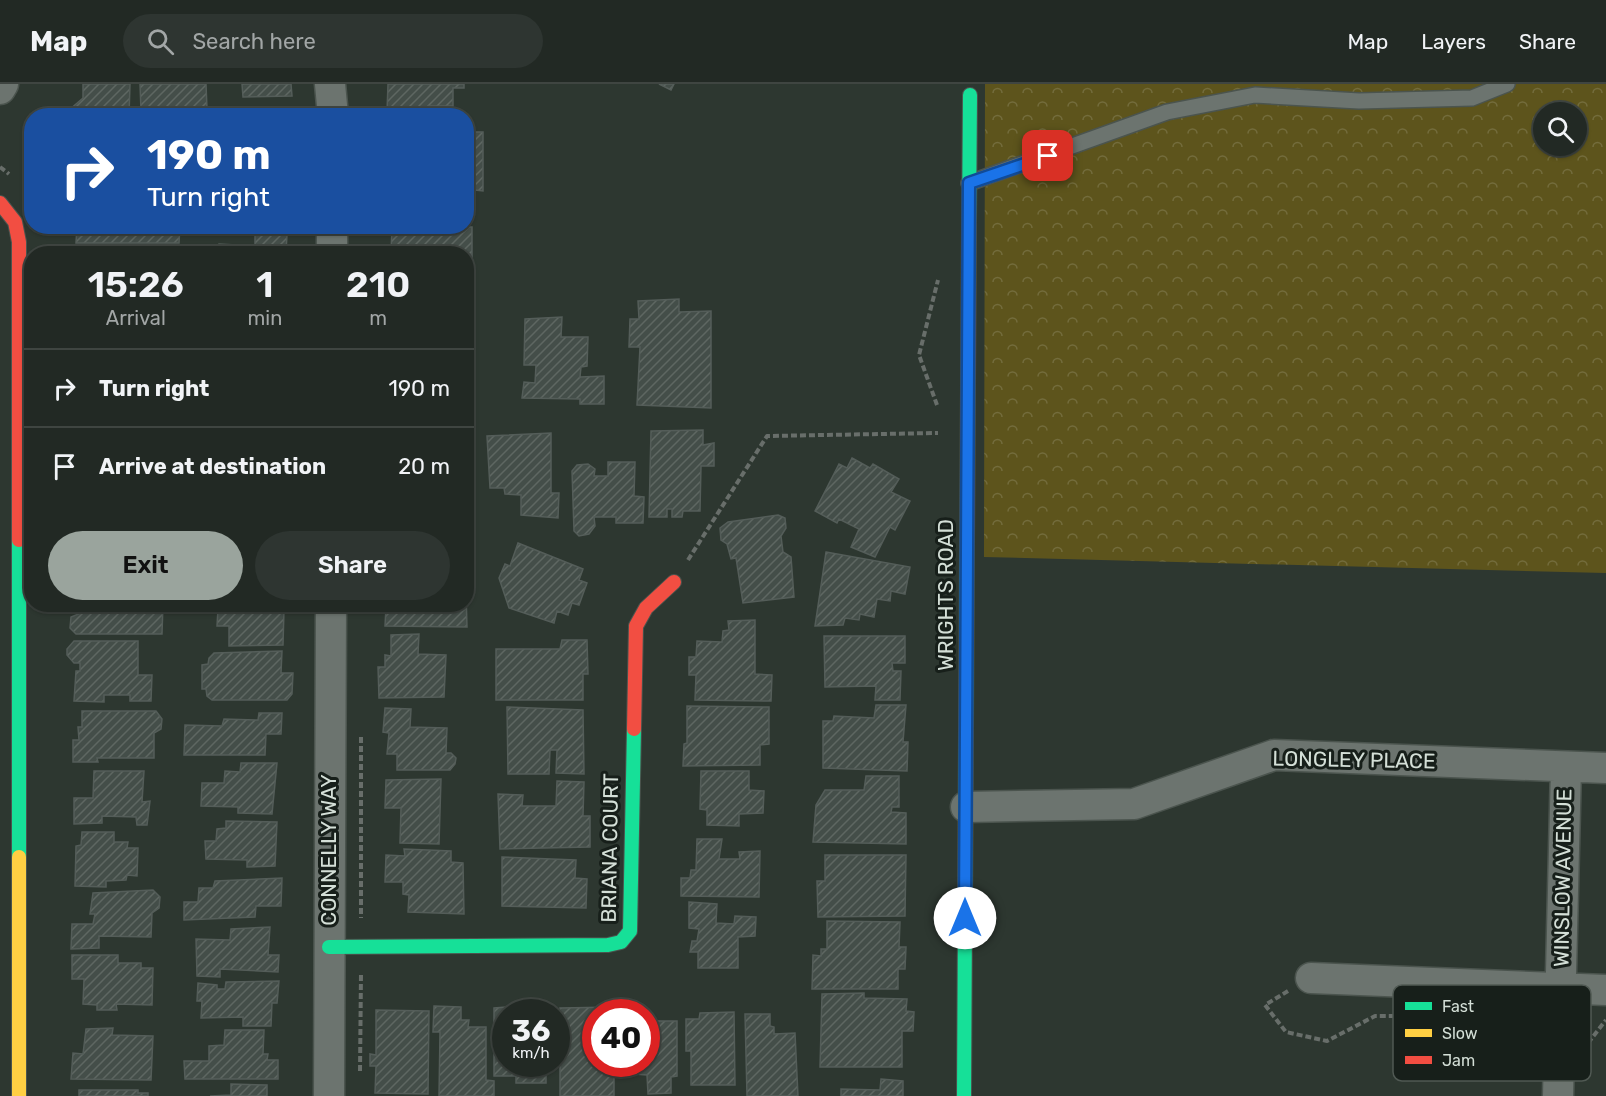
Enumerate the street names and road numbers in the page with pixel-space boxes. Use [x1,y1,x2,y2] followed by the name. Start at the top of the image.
[933,519,958,671] street label: WRIGHTS ROAD
[1272,746,1436,773] street label: LONGLEY PLACE
[596,773,623,923] street label: BRIANA COURT
[316,774,341,926] street label: CONNELLY WAY
[1548,789,1577,967] street label: WINSLOW AVENUE

